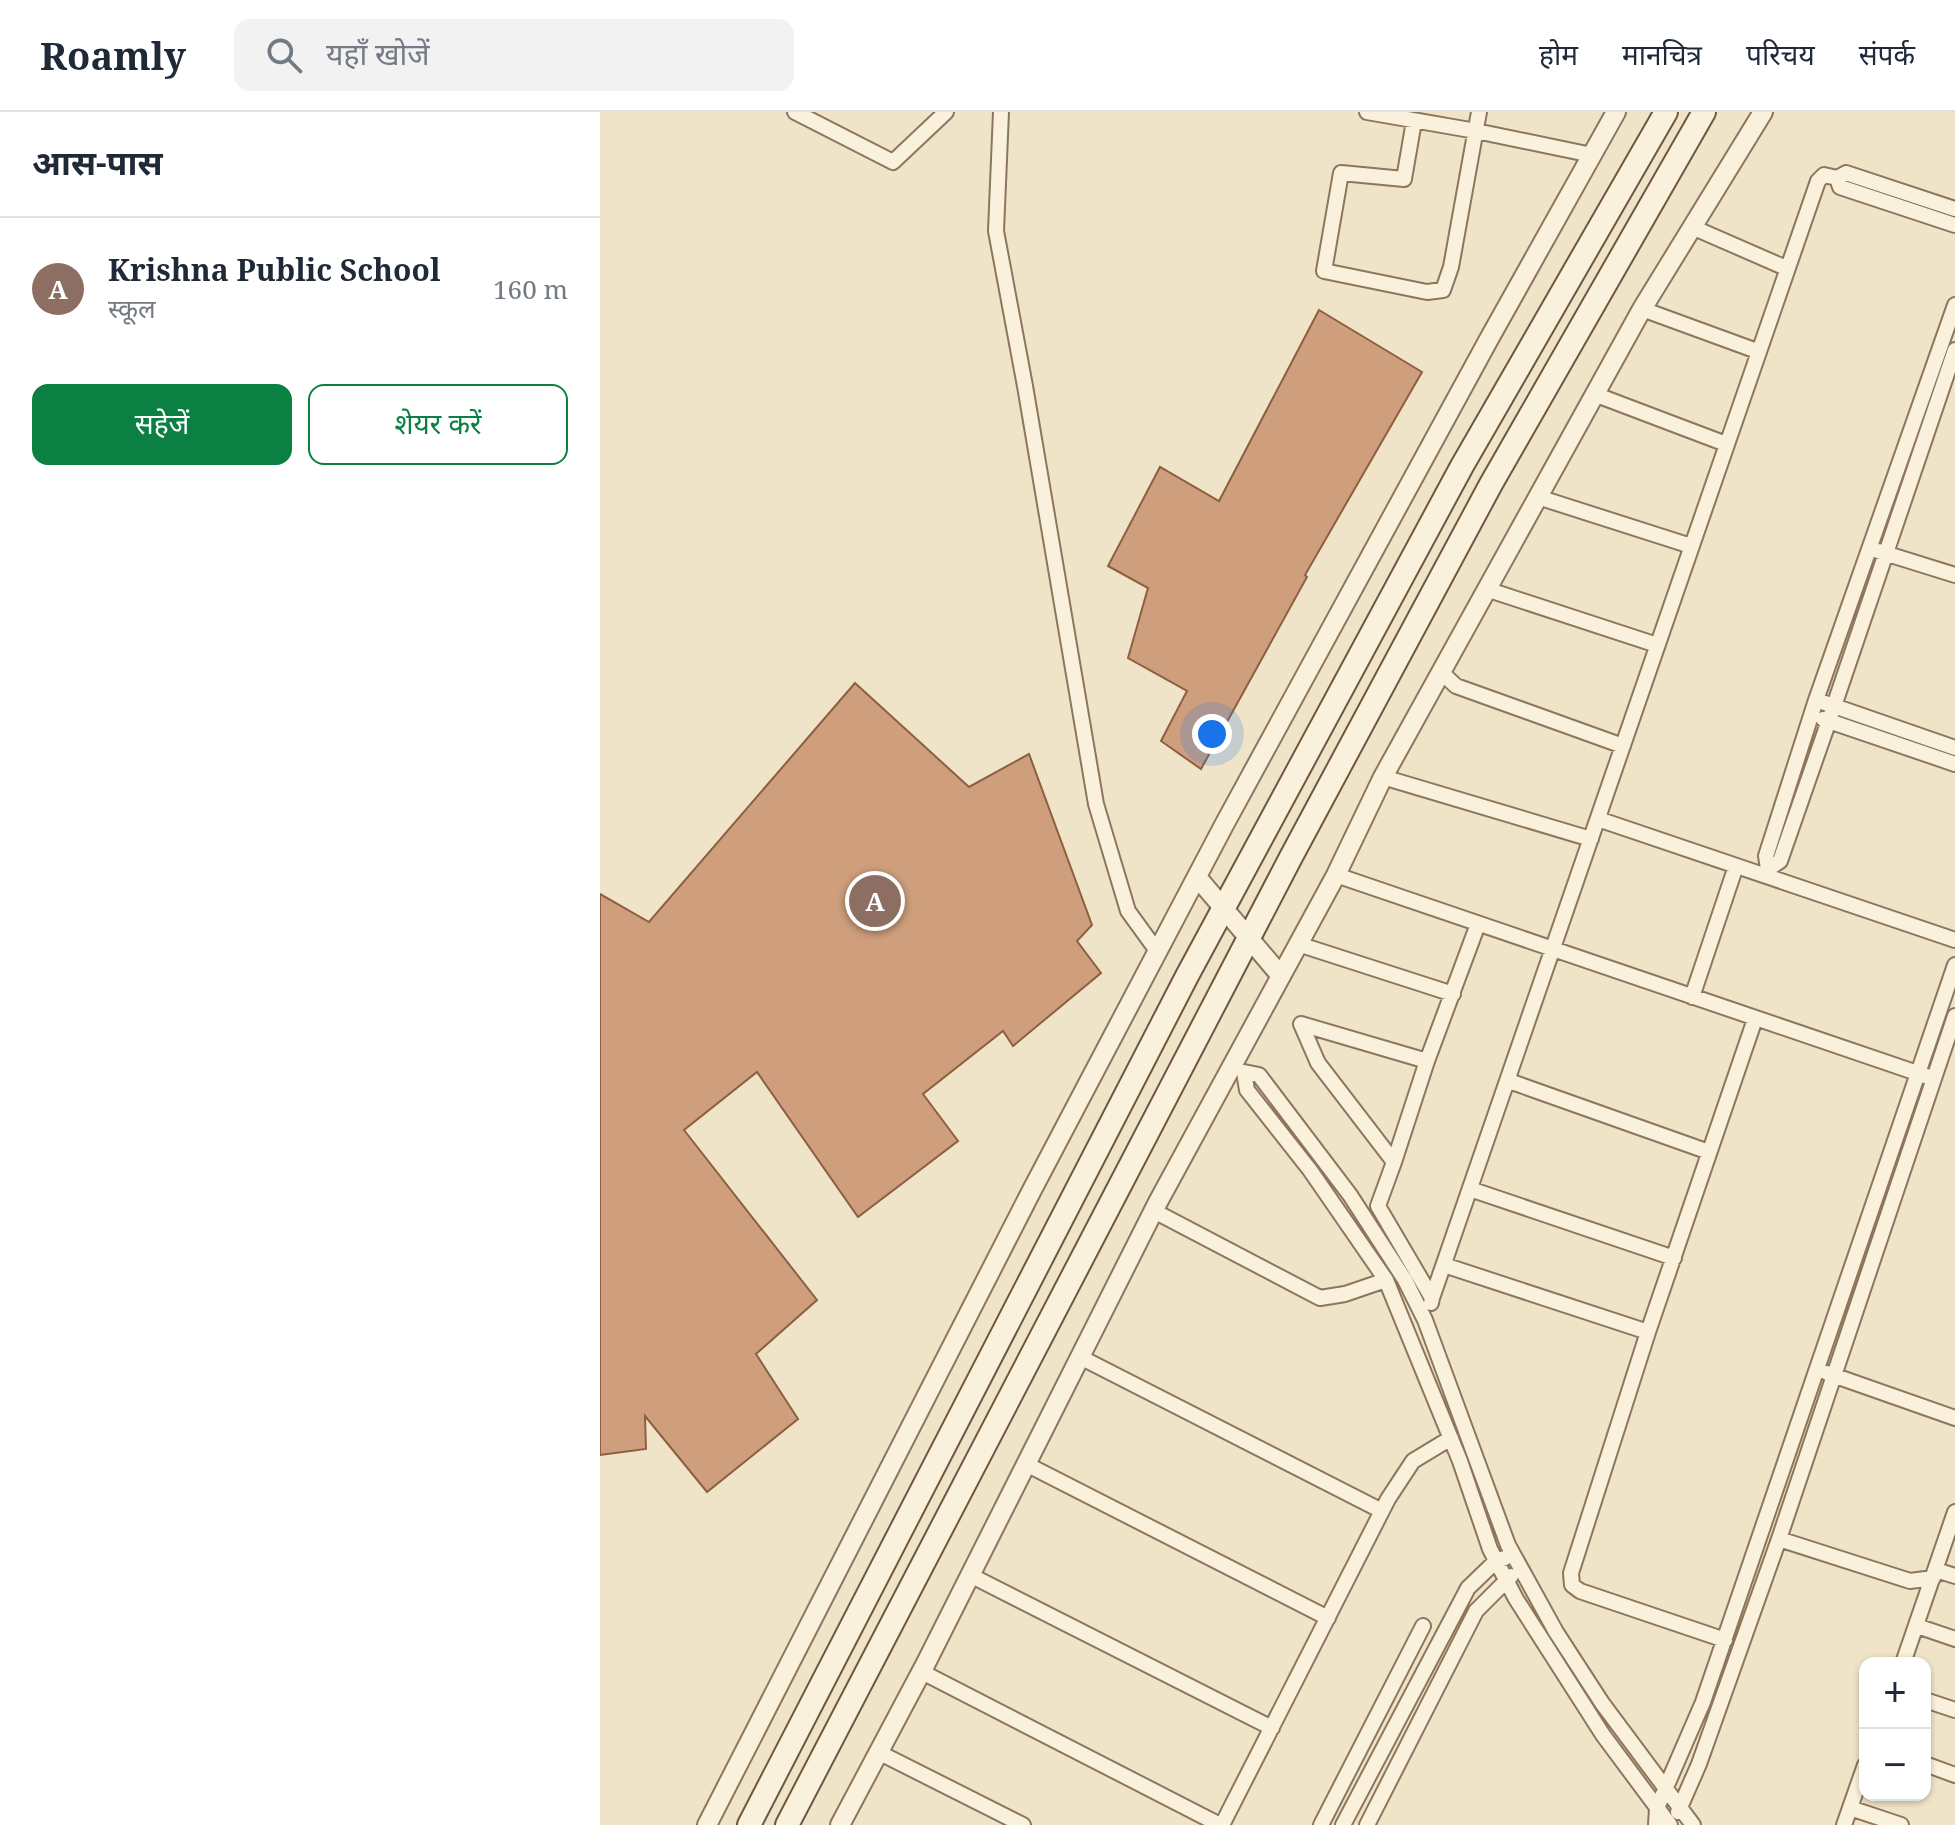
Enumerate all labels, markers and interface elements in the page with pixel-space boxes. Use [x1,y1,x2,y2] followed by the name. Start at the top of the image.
[234,19,794,91] search box
[40,29,186,81] text: Roamly
[262,33,306,77] icon: search
[326,33,430,74] text: यहाँ खोजें
[1539,35,1578,73] text: होम
[1622,35,1702,73] text: मानचित्र
[1746,35,1815,73] text: परिचय
[1859,35,1915,73] text: संपर्क
[32,139,163,185] text: आस-पास
[108,249,440,290] text: Krishna Public School
[48,271,68,307] text: A
[493,271,568,307] text: 160 m
[108,290,156,326] text: स्कूल
[32,384,292,465] button: सहेजें
[308,384,568,465] button: शेयर करें
[1192,714,1232,754] your location
[849,871,901,931] pin: A
[1859,1657,1931,1801] map controls
[1859,1657,1931,1729] button: +
[1859,1729,1931,1801] button: −

